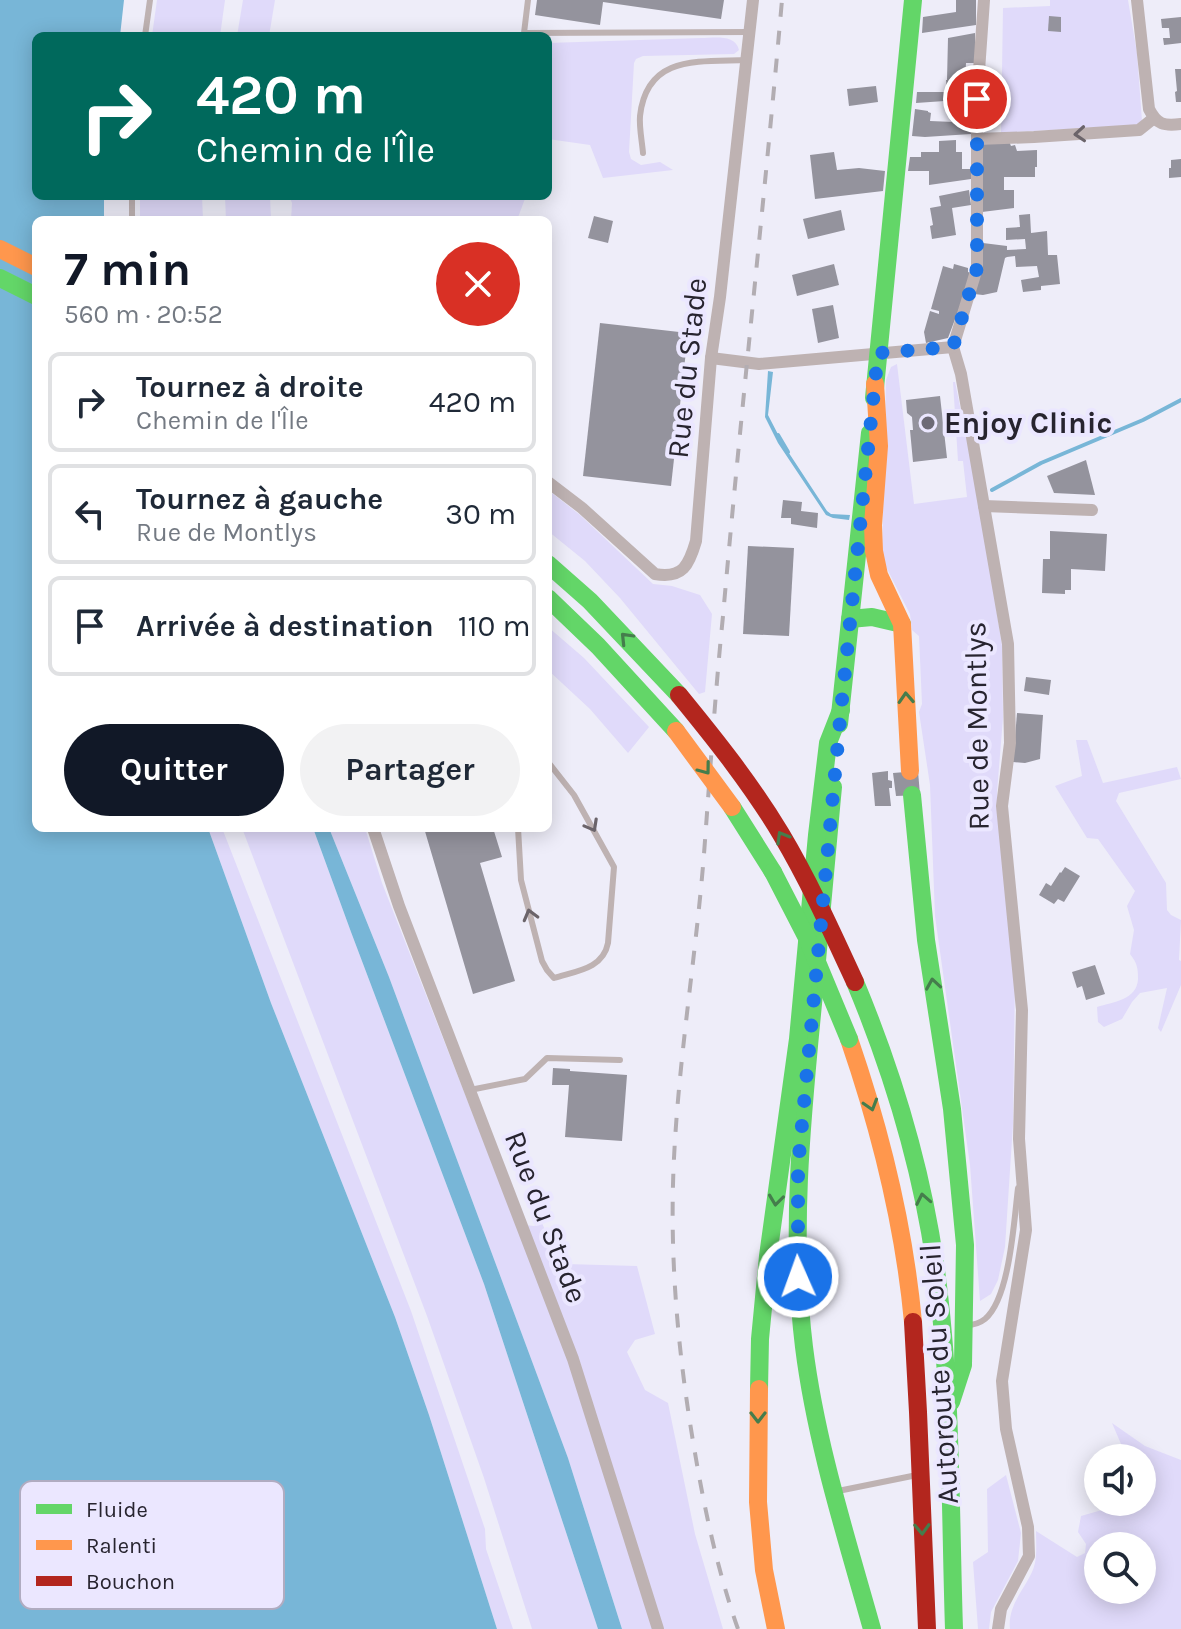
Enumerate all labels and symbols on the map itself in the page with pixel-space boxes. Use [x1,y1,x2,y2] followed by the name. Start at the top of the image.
[943,65,1011,133] pin
[1073,125,1086,142] one-way arrow
[660,276,714,460] street label: Rue du Stade
[944,405,1112,441] place label: Enjoy Clinic
[919,414,937,432] marker: Enjoy Clinic
[957,621,997,831] street label: Rue de Montlys
[621,633,635,647] one-way arrow
[898,691,915,704] one-way arrow
[695,760,709,775] one-way arrow
[582,818,597,833] one-way arrow
[776,831,792,846] one-way arrow
[523,909,539,922] one-way arrow
[925,977,942,991] one-way arrow
[862,1097,878,1111] one-way arrow
[497,1126,595,1308] street label: Rue du Stade
[916,1192,933,1205] one-way arrow
[767,1194,784,1207] one-way arrow
[756,1235,840,1319] position arrow
[912,1243,966,1505] street label: Autoroute du Soleil
[749,1411,767,1424] one-way arrow
[20,1481,284,1609] legend
[86,1497,148,1523] text: Fluide
[914,1523,931,1536] one-way arrow
[86,1533,157,1559] text: Ralenti
[86,1569,175,1595] text: Bouchon

